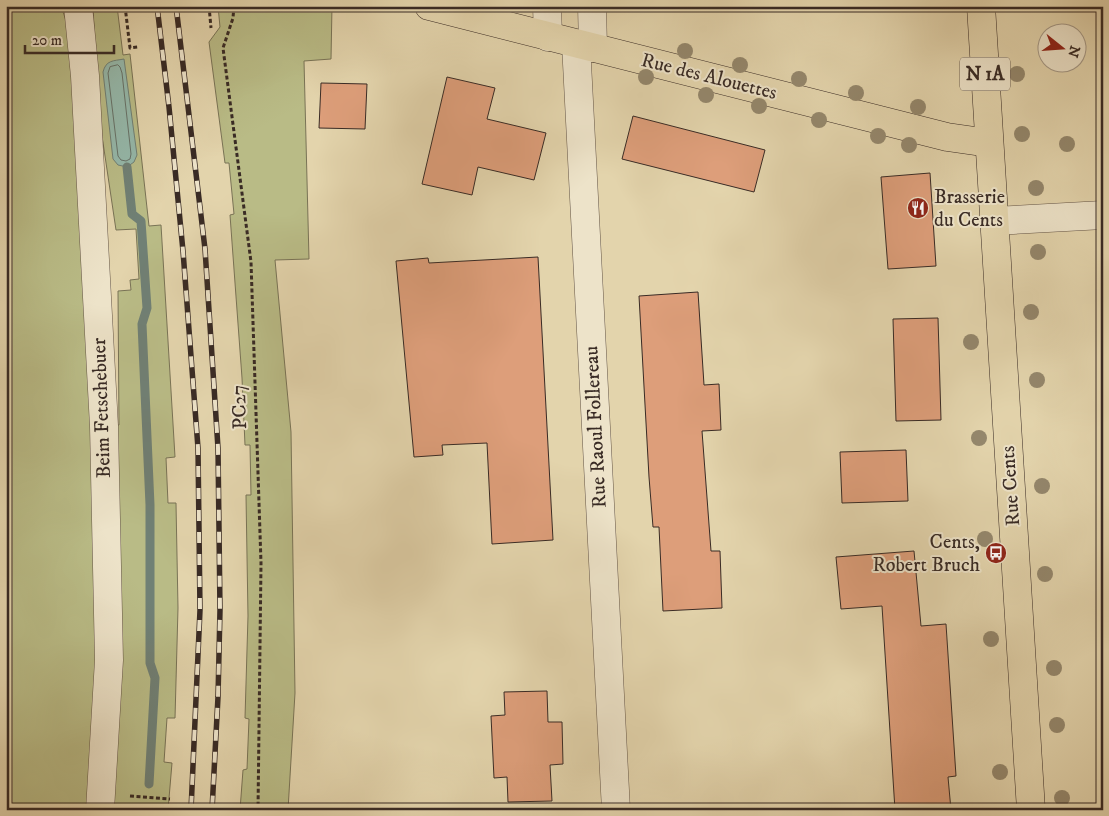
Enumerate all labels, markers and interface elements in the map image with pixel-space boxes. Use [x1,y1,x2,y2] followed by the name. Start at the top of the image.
[25,22,114,54] scale bar
[1036,22,1086,72] north arrow
[32,31,62,50] text: 20 m
[1063,43,1084,60] text: N
[639,48,780,106] street label: Rue des Alouettes
[960,58,1010,90] road number: N 1A
[934,185,1005,233] place label: Brasserie du Cents
[906,196,930,220] restaurant icon: Brasserie du Cents
[87,337,117,479] street label: Beim Fetschebuer
[579,345,613,509] street label: Rue Raoul Follereau
[227,384,253,430] street label: PC27
[996,445,1026,527] street label: Rue Cents
[873,530,980,578] place label: Cents, Robert Bruch
[984,541,1008,565] bus stop icon: Cents, Robert Bruch

